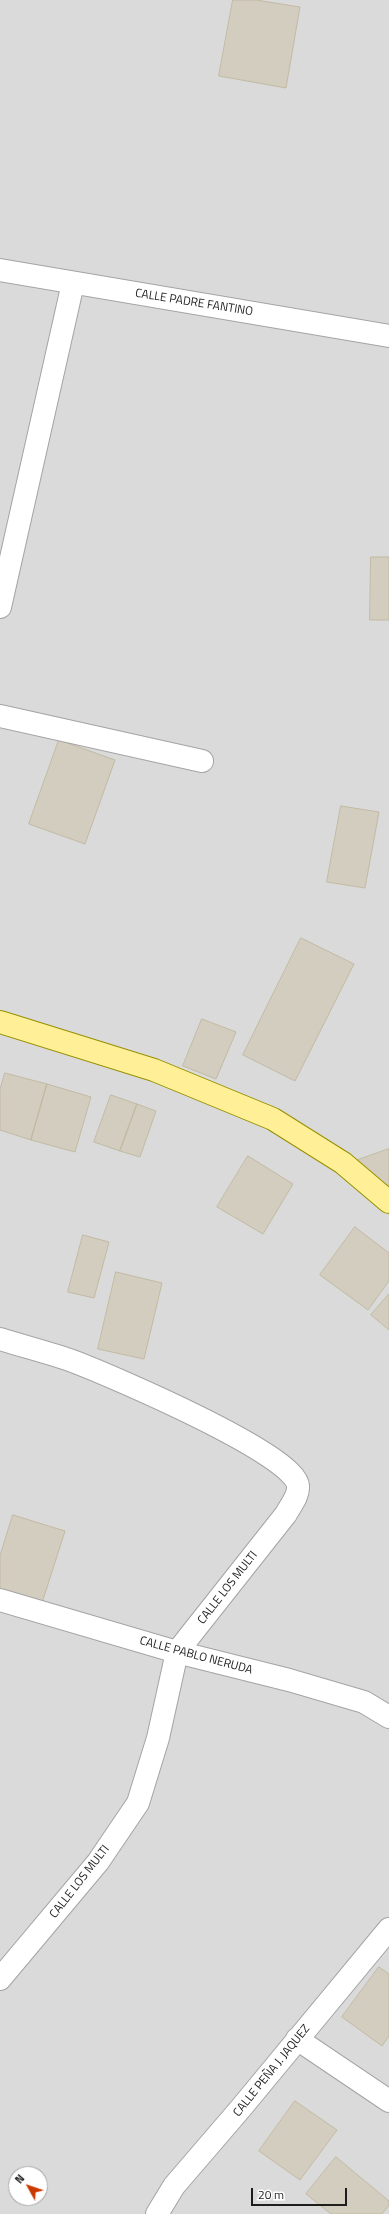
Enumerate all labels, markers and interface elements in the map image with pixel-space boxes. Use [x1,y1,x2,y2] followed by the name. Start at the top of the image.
[134,287,254,319] street label: CALLE PADRE FANTINO
[195,1549,261,1627] street label: CALLE LOS MULTI
[138,1634,254,1678] street label: CALLE PABLO NERUDA
[47,1843,113,1921] street label: CALLE LOS MULTI
[231,2022,313,2120] street label: CALLE PEÑA J. JAQUEZ
[8,2166,48,2206] north arrow
[11,2171,28,2187] text: N
[253,2180,349,2206] scale bar
[258,2185,284,2204] text: 20 m

